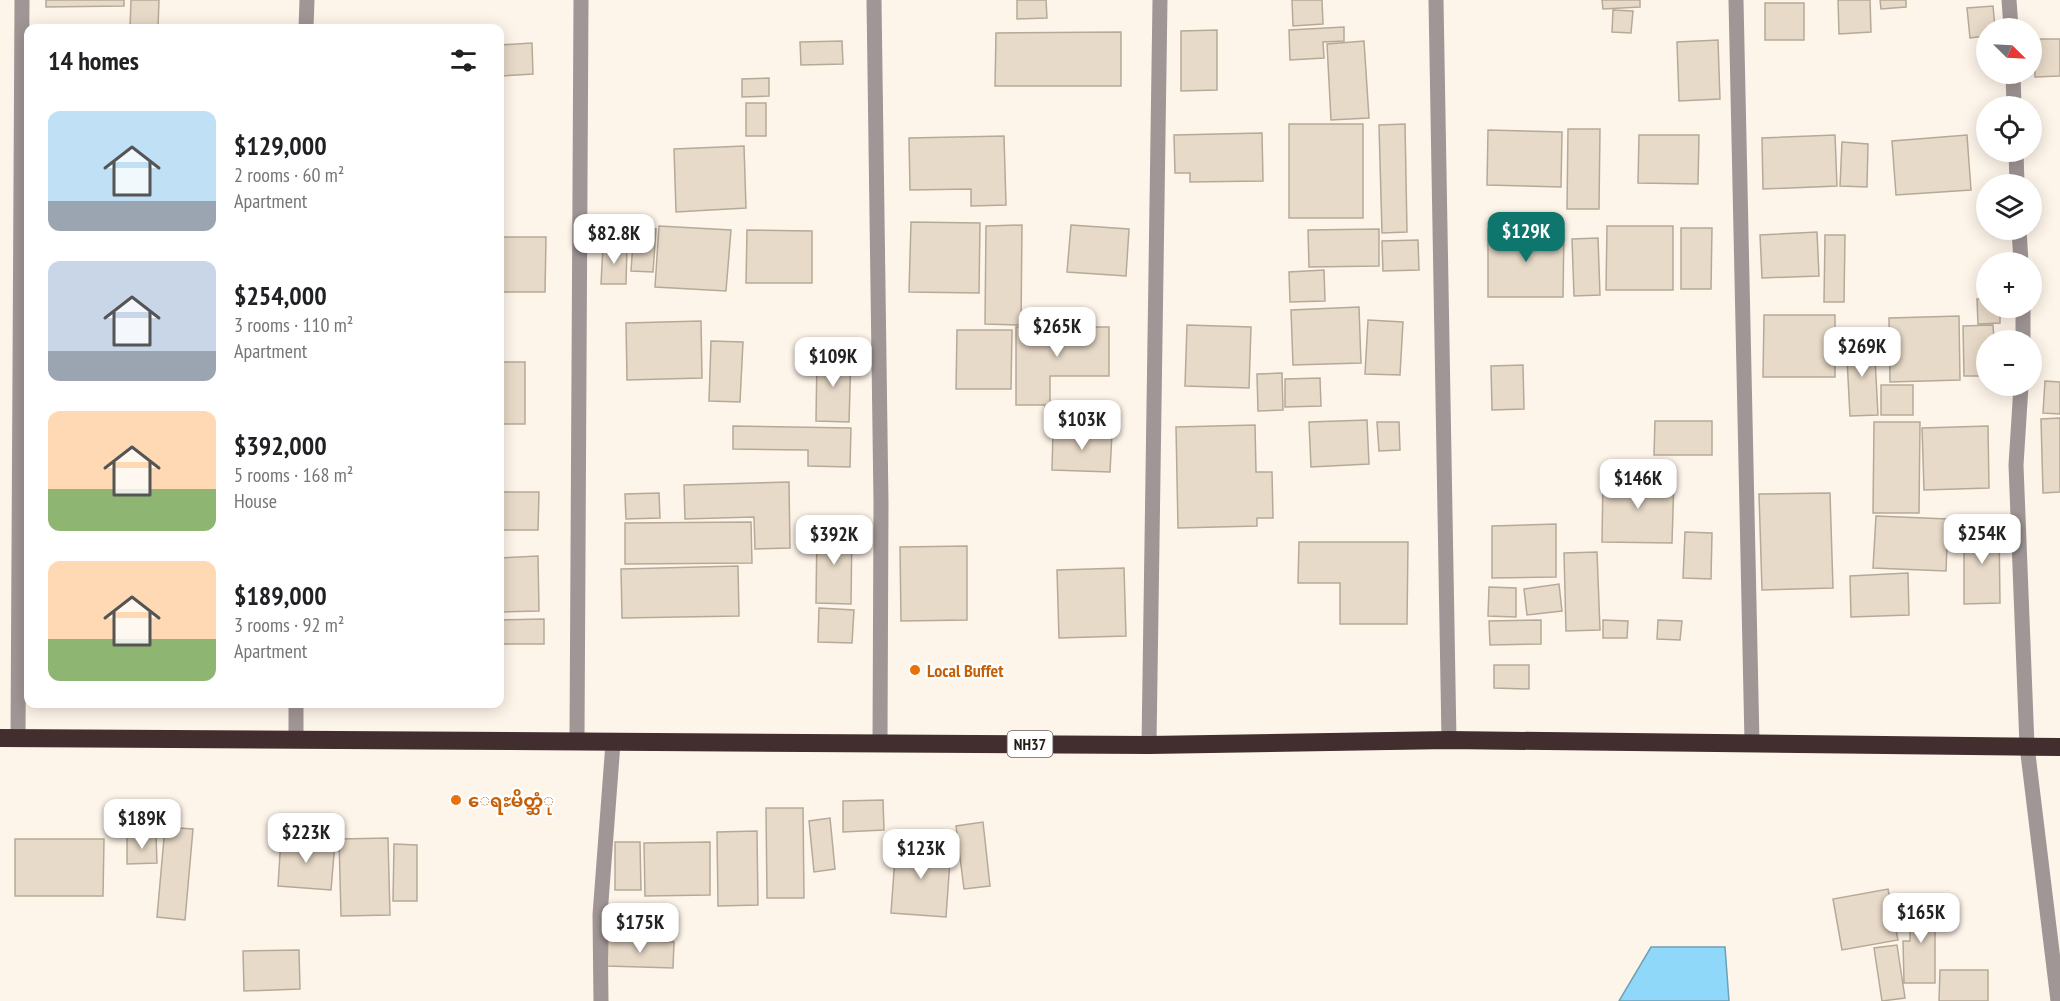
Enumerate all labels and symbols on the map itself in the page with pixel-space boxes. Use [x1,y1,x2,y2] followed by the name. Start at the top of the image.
[1976,18,2042,84] north arrow
[1484,212,1568,263] pin: $129K
[565,214,663,265] pin: $82.8K
[1015,307,1099,358] pin: $265K
[1820,327,1904,378] pin: $269K
[791,337,875,388] pin: $109K
[1040,400,1124,451] pin: $103K
[1596,459,1680,510] pin: $146K
[1940,514,2024,565] pin: $254K
[792,515,876,566] pin: $392K
[927,659,1004,682] place label: Local Buffet
[908,663,922,677] marker: Local Buffet
[1008,731,1052,757] road number: NH37
[468,789,554,815] place label: ေရႊမိတ္ဆံု
[449,793,463,807] marker: ေရႊမိတ္ဆံု
[100,799,184,850] pin: $189K
[264,813,348,864] pin: $223K
[879,829,963,880] pin: $123K
[1879,893,1963,944] pin: $165K
[598,903,682,954] pin: $175K

